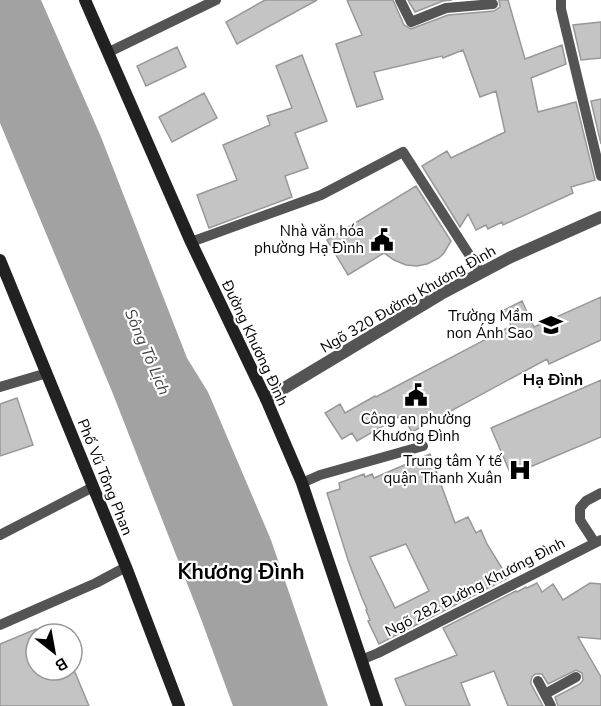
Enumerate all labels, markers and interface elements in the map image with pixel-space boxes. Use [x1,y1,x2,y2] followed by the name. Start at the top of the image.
[254,221,364,258] place label: Nhà văn hóa phường Hạ Đình
[369,227,395,253] public building icon: Nhà văn hóa phường Hạ Đình
[317,240,499,358] street label: Ngõ 320 Đường Khương Đình
[217,276,293,409] street label: Đường Khương Đình
[119,306,175,398] water label: Sông Tô Lịch
[446,306,533,343] place label: Trường Mầm non Ánh Sao
[538,312,564,338] school or university icon: Trường Mầm non Ánh Sao
[523,369,583,391] district label: Hạ Đình
[403,382,429,408] public building icon: Công an phường Khương Đình
[361,409,471,446] place label: Công an phường Khương Đình
[73,416,137,538] street label: Phố Vũ Tông Phan
[383,451,503,488] place label: Trung tâm Y tế quận Thanh Xuân
[507,457,533,483] hospital icon: Trung tâm Y tế quận Thanh Xuân
[382,533,568,641] street label: Ngõ 282 Đường Khương Đình
[177,558,305,586] district label: Khương Đình
[24,622,84,682] north arrow
[51,652,72,676] text: B

